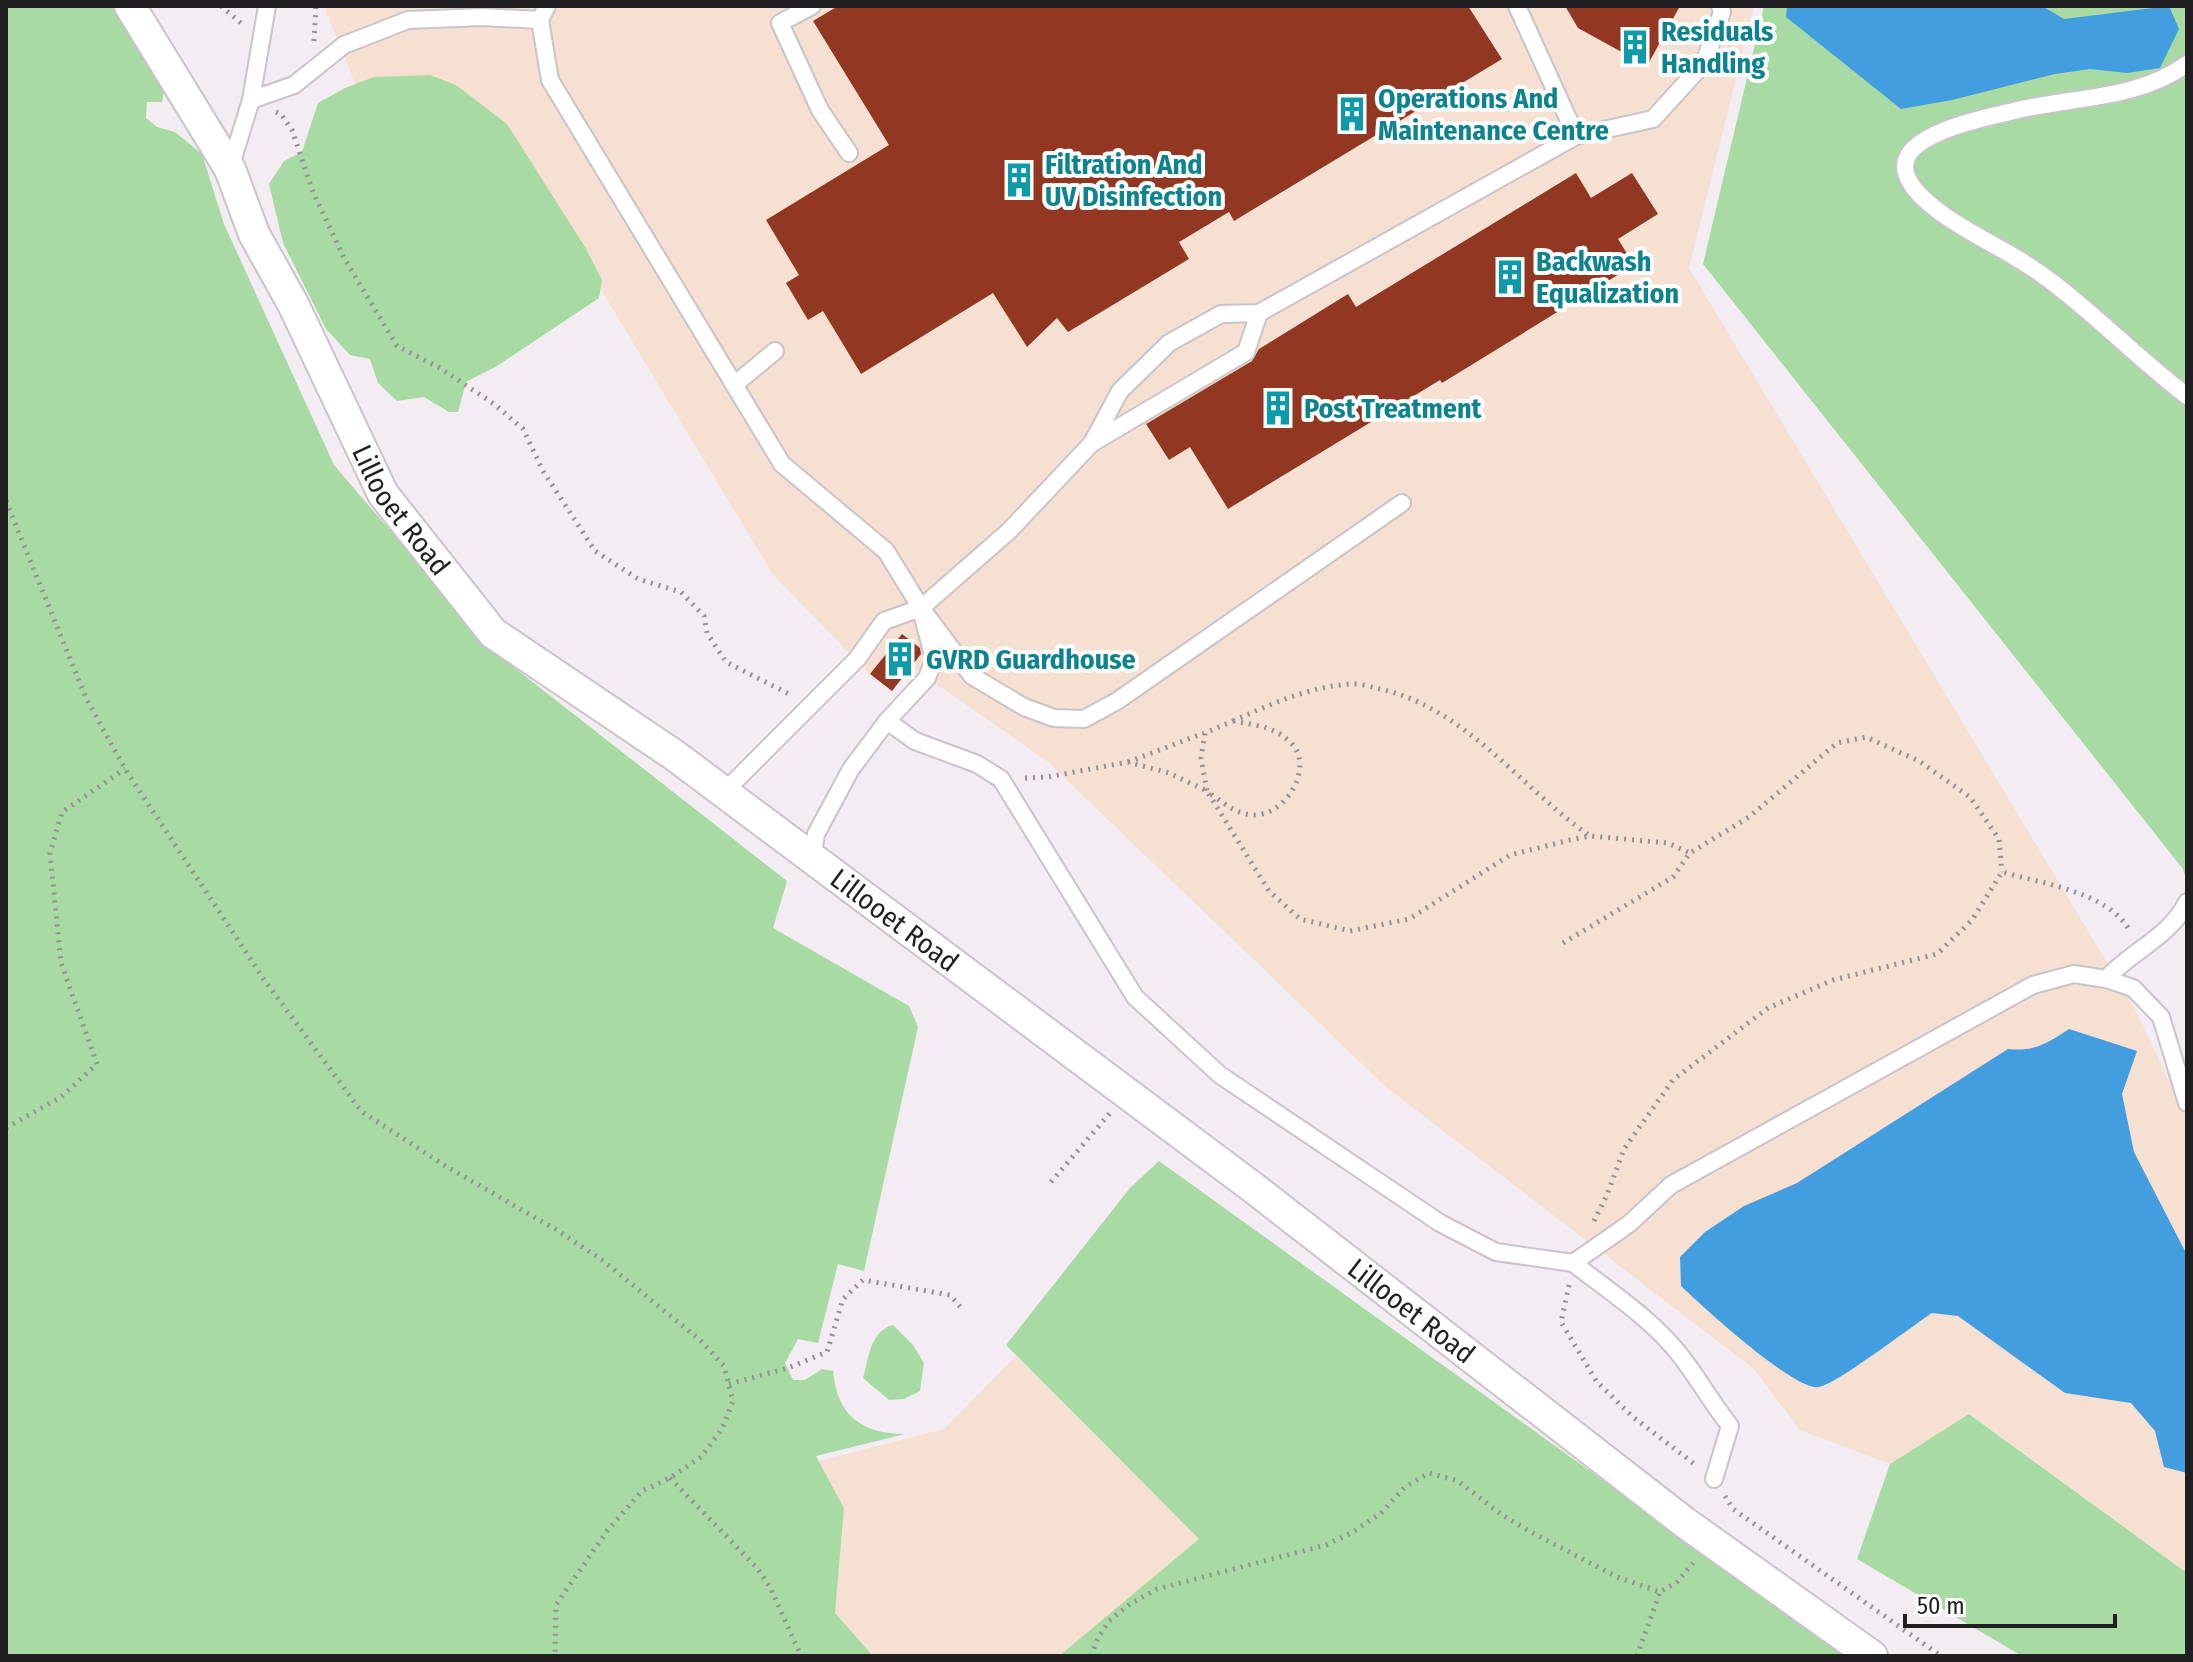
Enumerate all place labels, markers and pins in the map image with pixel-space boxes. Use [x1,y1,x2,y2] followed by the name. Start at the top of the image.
[1661,15,1773,80] place label: Residuals Handling
[1616,28,1654,66] building icon: Residuals Handling
[1378,82,1609,147] place label: Operations And Maintenance Centre
[1333,95,1371,133] building icon: Operations And Maintenance Centre
[1045,148,1222,213] place label: Filtration And UV Disinfection
[1000,161,1038,199] building icon: Filtration And UV Disinfection
[1536,245,1679,310] place label: Backwash Equalization
[1491,258,1529,296] building icon: Backwash Equalization
[1259,389,1297,427] building icon: Post Treatment
[1304,392,1483,425] place label: Post Treatment
[881,640,919,678] building icon: GVRD Guardhouse
[926,643,1136,676] place label: GVRD Guardhouse

